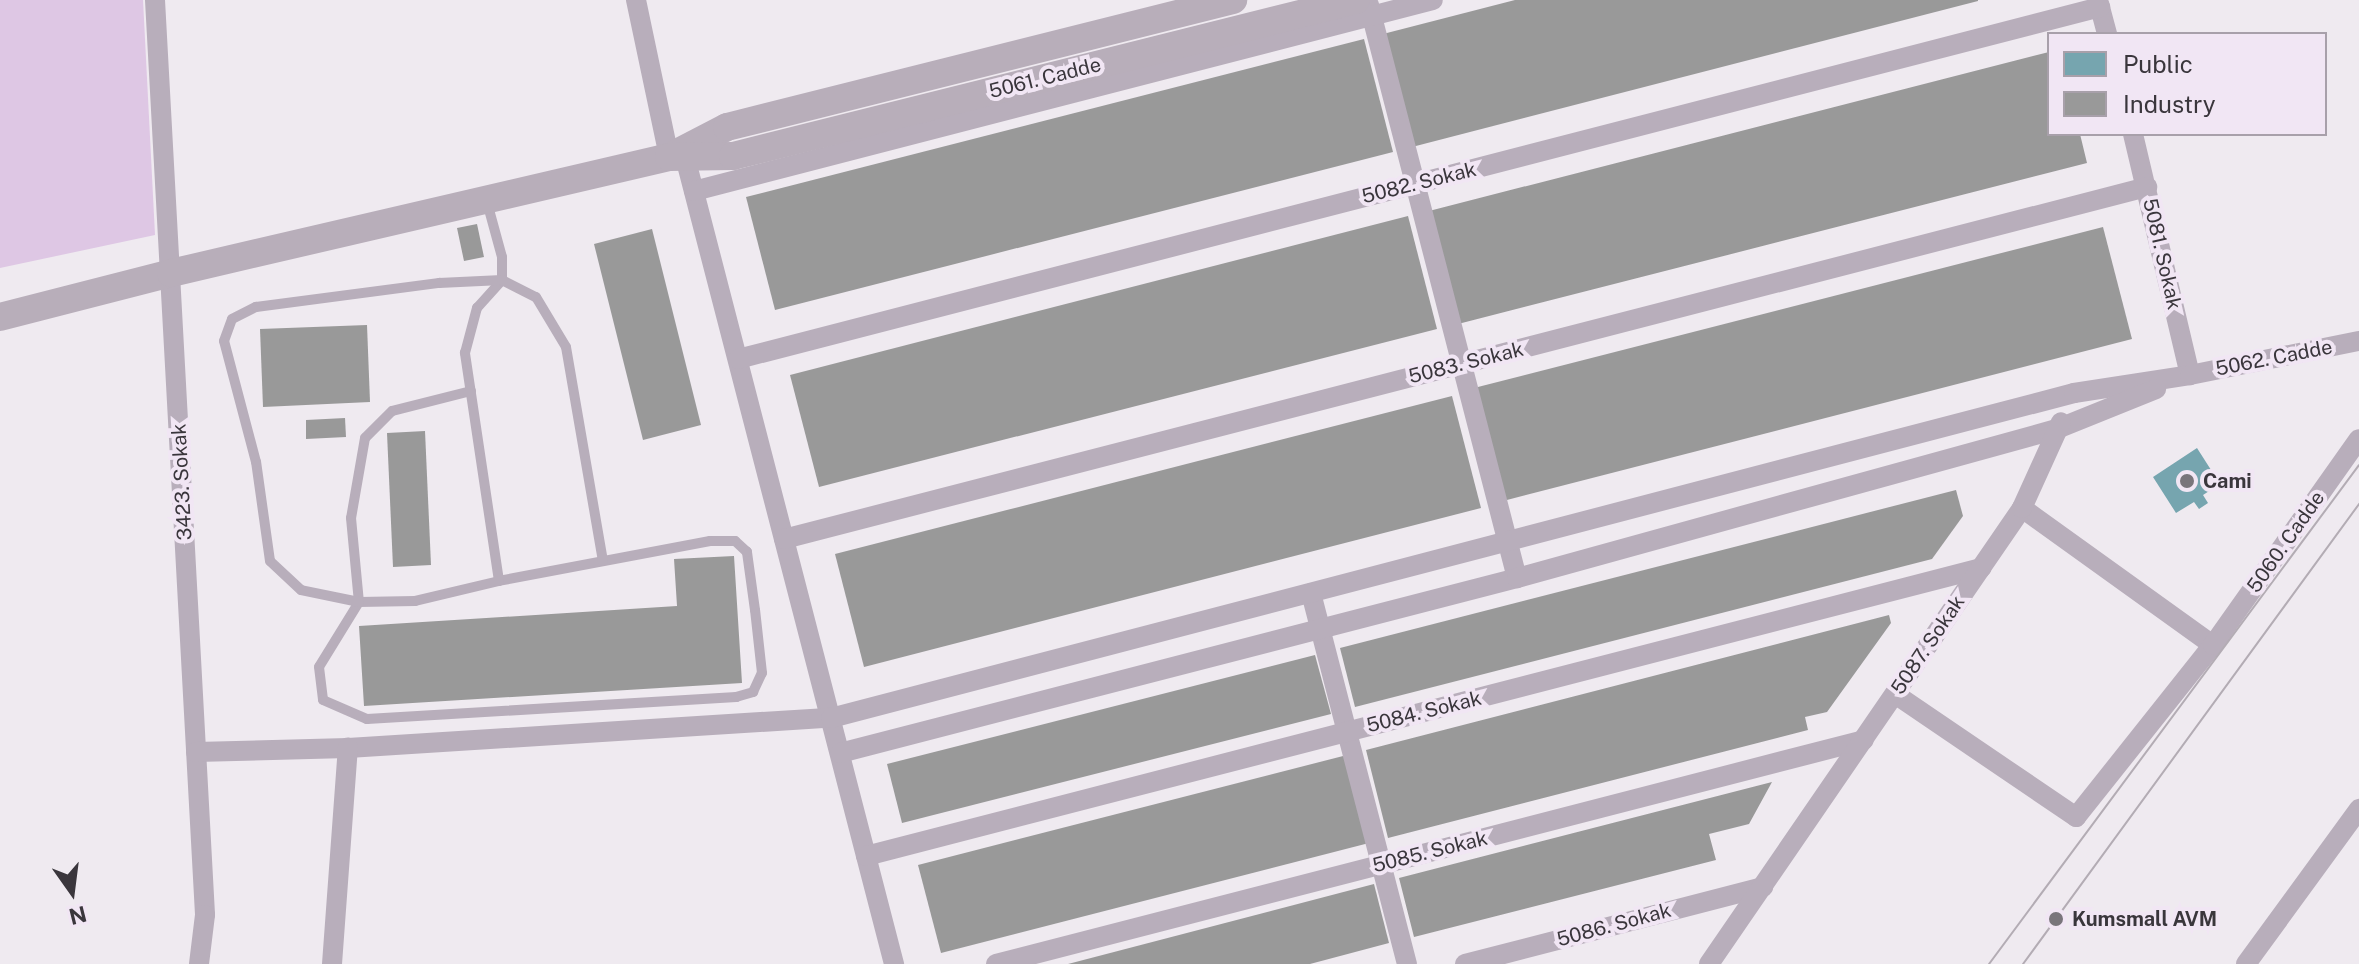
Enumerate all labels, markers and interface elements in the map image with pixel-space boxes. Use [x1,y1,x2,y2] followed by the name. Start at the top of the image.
[2047,32,2327,136] legend
[2123,50,2193,78] text: Public
[986,52,1104,104] street label: 5061. Cadde
[2123,90,2216,118] text: Industry
[1359,157,1479,209] street label: 5082. Sokak
[2138,196,2186,312] street label: 5081. Sokak
[2214,335,2334,381] street label: 5062. Cadde
[1406,337,1526,389] street label: 5083. Sokak
[167,423,197,541] street label: 3423. Sokak
[2203,469,2252,493] place label: Cami
[2178,472,2196,490] marker: Cami
[2242,486,2330,598] street label: 5060. Cadde
[1886,591,1970,699] street label: 5087. Sokak
[1364,686,1484,738] street label: 5084. Sokak
[1370,826,1490,878] street label: 5085. Sokak
[32,852,112,932] north arrow
[1554,898,1674,952] street label: 5086. Sokak
[66,901,89,930] text: N
[2072,907,2217,931] place label: Kumsmall AVM
[2047,910,2065,928] marker: Kumsmall AVM

